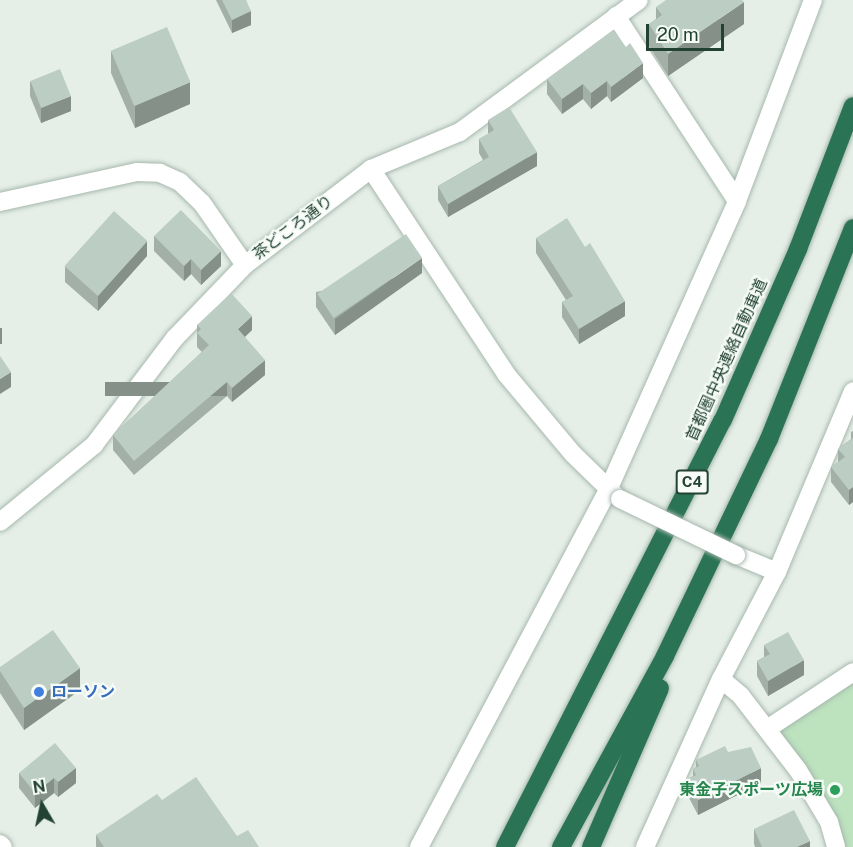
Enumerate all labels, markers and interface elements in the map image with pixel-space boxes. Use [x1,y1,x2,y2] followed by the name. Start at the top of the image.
[649,12,727,50] scale bar
[657,24,699,45] text: 20 m
[249,191,337,265] street label: 茶どころ通り
[682,276,772,444] street label: 首都圏中央連絡自動車道
[676,470,708,494] road number: C4
[51,682,115,702] place label: ローソン
[32,685,46,699] marker: ローソン
[12,775,72,835] north arrow
[31,776,47,797] text: N
[679,780,823,800] place label: 東金子スポーツ広場
[828,783,842,797] marker: 東金子スポーツ広場

